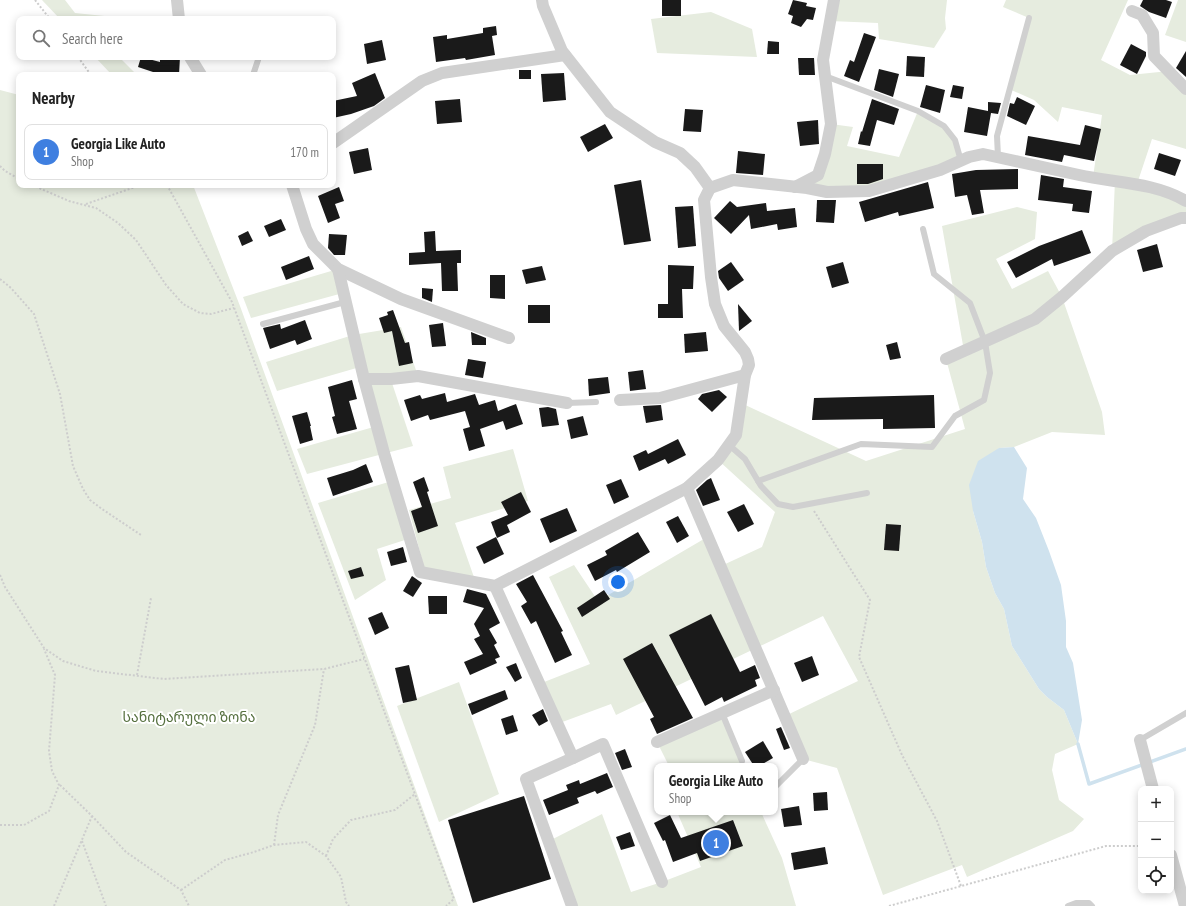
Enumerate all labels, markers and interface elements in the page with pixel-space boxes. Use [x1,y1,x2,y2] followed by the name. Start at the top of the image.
[16,16,336,60] search box
[30,27,52,49] icon: search
[62,29,123,48] text: Search here
[32,87,75,109] text: Nearby
[71,134,165,153] text: Georgia Like Auto
[43,144,49,161] text: 1
[290,144,319,161] text: 170 m
[71,153,94,170] text: Shop
[608,572,628,592] your location
[123,708,255,726] park label: სანიტარული ზონა
[654,763,778,815] popup
[669,771,763,790] text: Georgia Like Auto
[1138,786,1174,894] map controls
[1138,786,1174,822] button: +
[669,790,691,807] text: Shop
[1138,822,1174,858] button: −
[703,828,729,858] pin: 1
[1138,858,1174,894] button: locate

